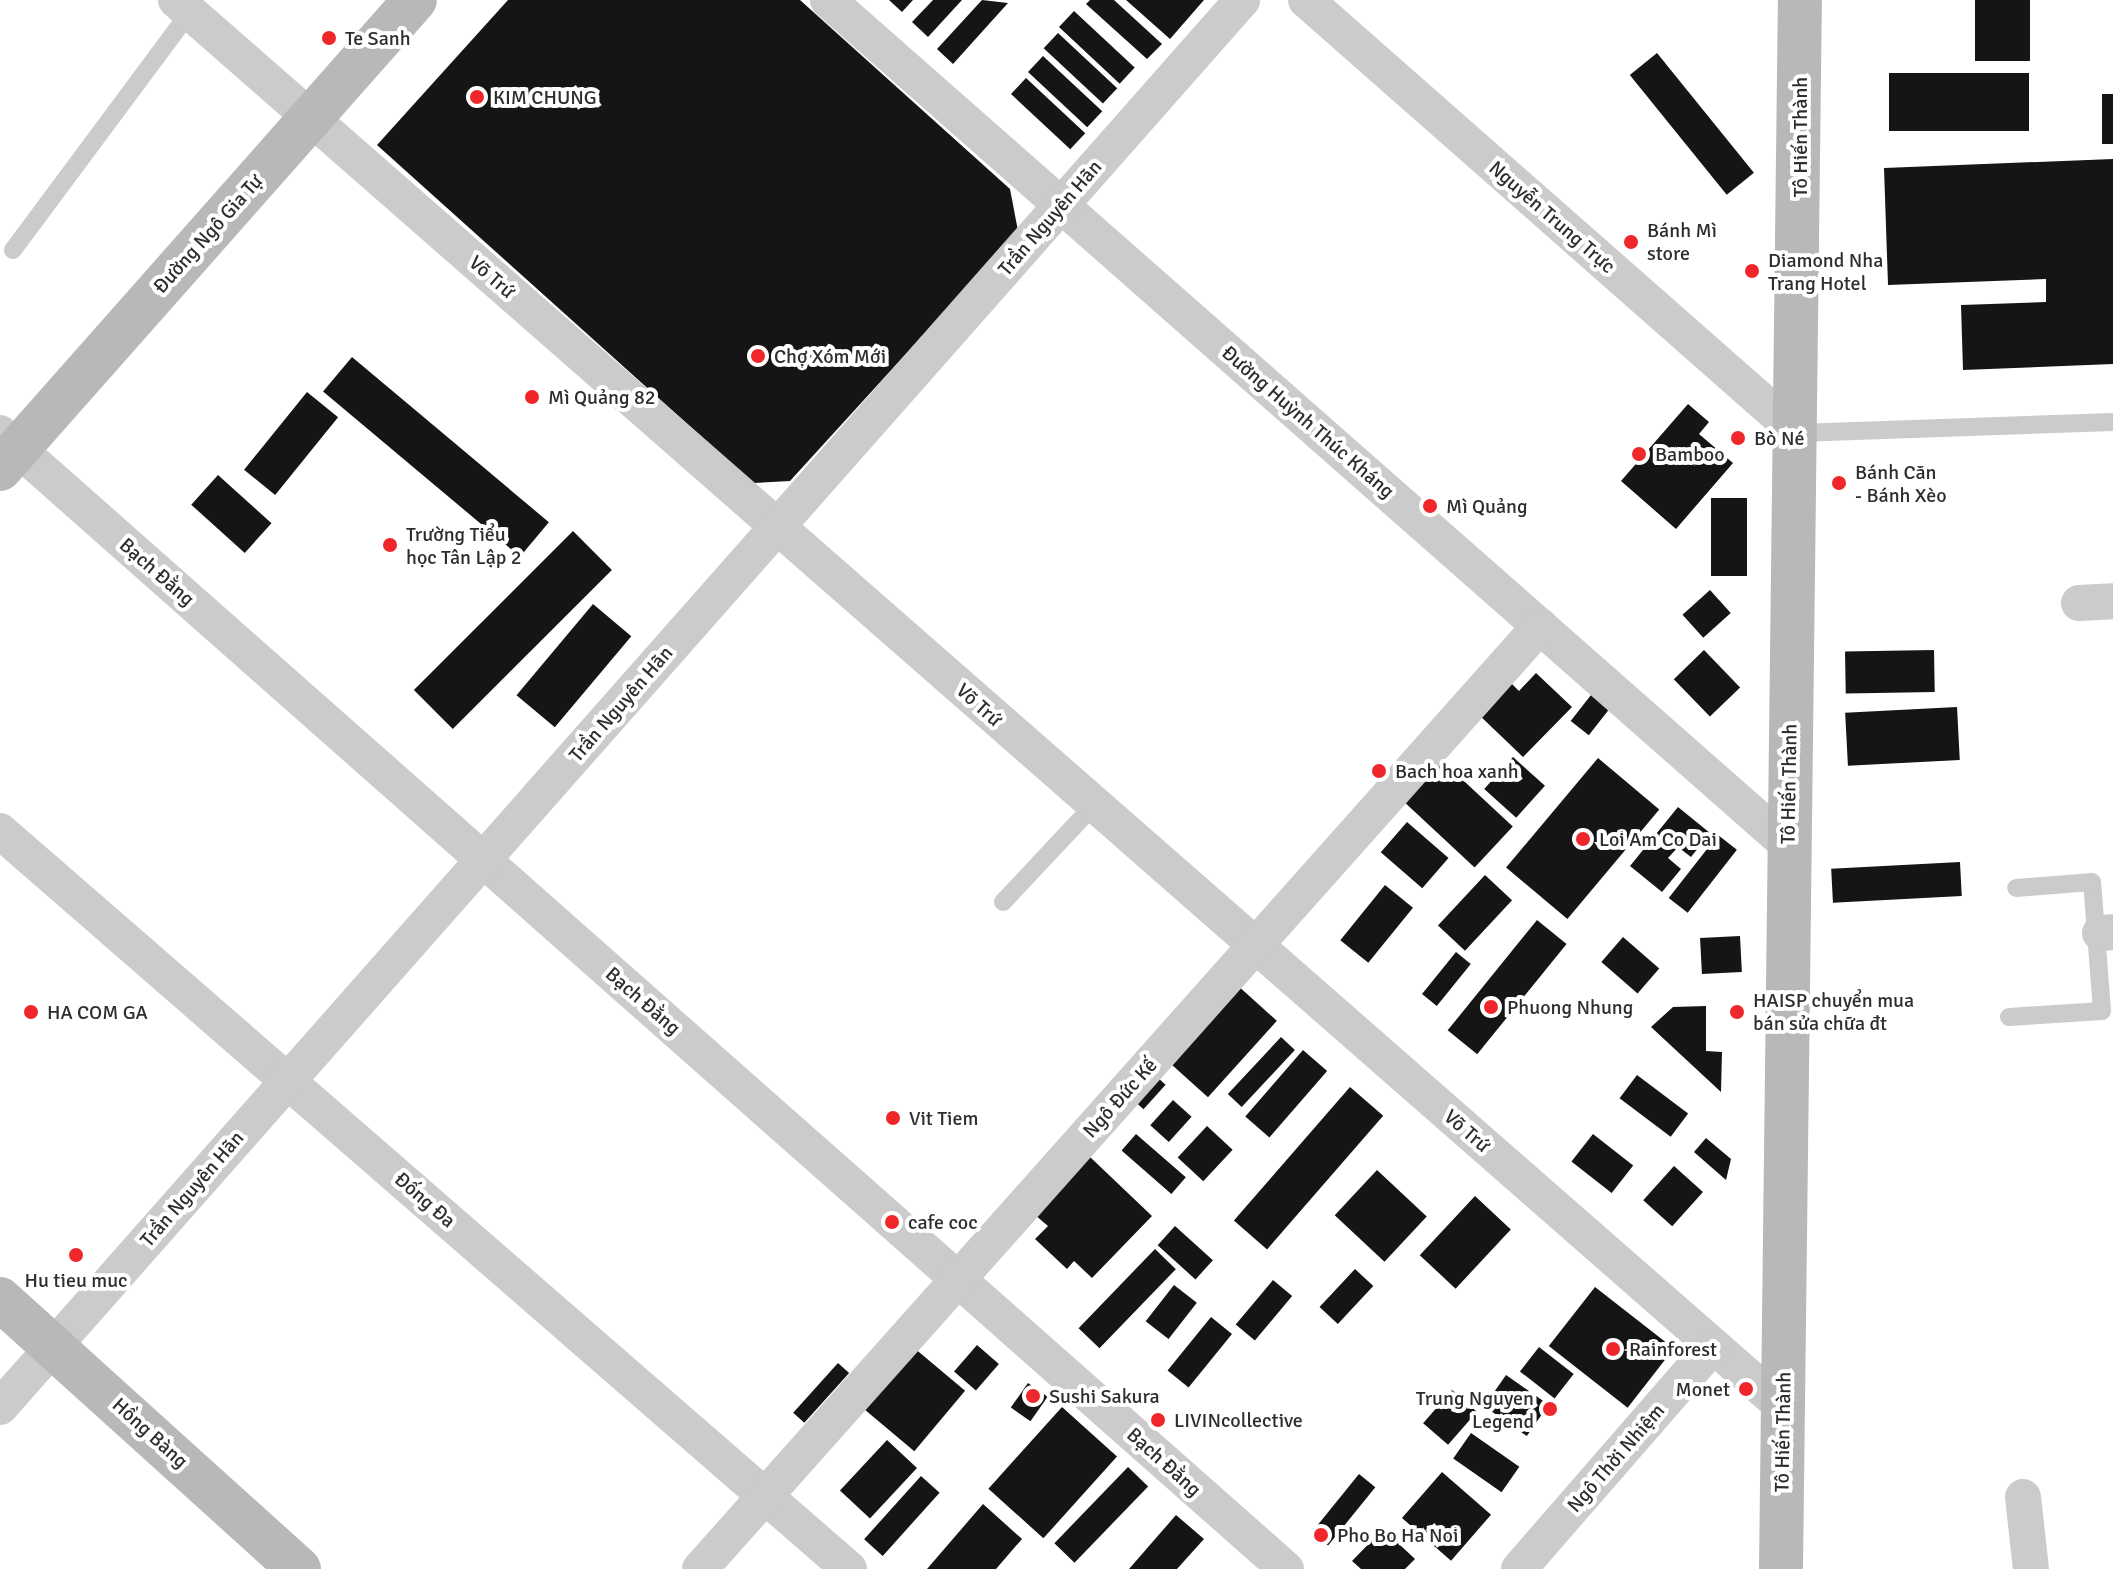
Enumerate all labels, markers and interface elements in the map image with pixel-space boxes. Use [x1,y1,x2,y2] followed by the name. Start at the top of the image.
[345,26,411,50] place label: Te Sanh
[320,29,338,47] marker: Te Sanh
[1788,77,1812,197] street label: Tô Hiến Thành
[493,85,597,109] place label: KIM CHUNG
[468,88,486,106] marker: KIM CHUNG
[993,155,1107,281] street label: Trần Nguyên Hãn
[1484,156,1620,278] street label: Nguyễn Trung Trực
[148,170,268,298] street label: Đường Ngô Gia Tự
[1647,218,1717,265] place label: Bánh Mì store
[1622,233,1640,251] marker: Bánh Mì store
[1768,248,1883,295] place label: Diamond Nha Trang Hotel
[464,251,520,303] street label: Võ Trứ
[1743,262,1761,280] marker: Diamond Nha Trang Hotel
[1217,341,1399,503] street label: Đường Huỳnh Thúc Kháng
[774,344,886,368] place label: Chợ Xóm Mới
[749,347,767,365] marker: Chợ Xóm Mới
[548,385,656,409] place label: Mì Quảng 82
[523,388,541,406] marker: Mì Quảng 82
[1754,426,1804,450] place label: Bò Né
[1729,429,1747,447] marker: Bò Né
[1655,442,1725,466] place label: Bamboo
[1630,445,1648,463] marker: Bamboo
[1855,460,1947,507] place label: Bánh Căn - Bánh Xèo
[1830,474,1848,492] marker: Bánh Căn - Bánh Xèo
[1446,494,1528,518] place label: Mì Quảng
[1421,497,1439,515] marker: Mì Quảng
[406,522,522,569] place label: Trường Tiểu học Tân Lập 2
[115,533,199,611] street label: Bạch Đằng
[381,536,399,554] marker: Trường Tiểu học Tân Lập 2
[564,641,678,767] street label: Trần Nguyên Hãn
[951,678,1007,732] street label: Võ Trứ
[1776,724,1802,844] street label: Tô Hiến Thành
[1395,759,1519,783] place label: Bach hoa xanh
[1370,762,1388,780] marker: Bach hoa xanh
[1599,827,1717,851] place label: Loi Am Co Dai
[1574,830,1592,848] marker: Loi Am Co Dai
[601,962,685,1040] street label: Bạch Đằng
[1753,988,1914,1035] place label: HAISP chuyển mua bán sửa chữa đt
[1507,995,1633,1019] place label: Phuong Nhung
[1482,998,1500,1016] marker: Phuong Nhung
[47,1000,148,1024] place label: HA COM GA
[22,1003,40,1021] marker: HA COM GA
[1728,1003,1746,1021] marker: HAISP chuyển mua bán sửa chữa đt
[1078,1053,1162,1143] street label: Ngô Đức Kế
[1439,1105,1495,1157] street label: Võ Trứ
[909,1106,978,1130] place label: Vit Tiem
[884,1109,902,1127] marker: Vit Tiem
[135,1126,249,1252] street label: Trần Nguyên Hãn
[390,1167,460,1233] street label: Đống Đa
[908,1210,978,1234] place label: cafe coc
[883,1213,901,1231] marker: cafe coc
[67,1246,85,1264] marker: Hu tieu muc
[24,1268,128,1292] place label: Hu tieu muc
[1629,1337,1717,1361] place label: Rainforest
[1604,1340,1622,1358] marker: Rainforest
[1770,1372,1796,1492] street label: Tô Hiến Thành
[1676,1377,1730,1401] place label: Monet
[1737,1380,1755,1398] marker: Monet
[1049,1384,1160,1408] place label: Sushi Sakura
[1416,1386,1534,1433] place label: Trung Nguyen Legend
[1024,1387,1042,1405] marker: Sushi Sakura
[107,1393,193,1473] street label: Hồng Bàng
[1562,1399,1670,1517] street label: Ngô Thời Nhiệm
[1541,1400,1559,1418] marker: Trung Nguyen Legend
[1174,1408,1303,1432] place label: LIVINcollective
[1149,1411,1167,1429] marker: LIVINcollective
[1122,1422,1206,1502] street label: Bạch Đằng
[1337,1523,1458,1547] place label: Pho Bo Ha Noi
[1312,1526,1330,1544] marker: Pho Bo Ha Noi

